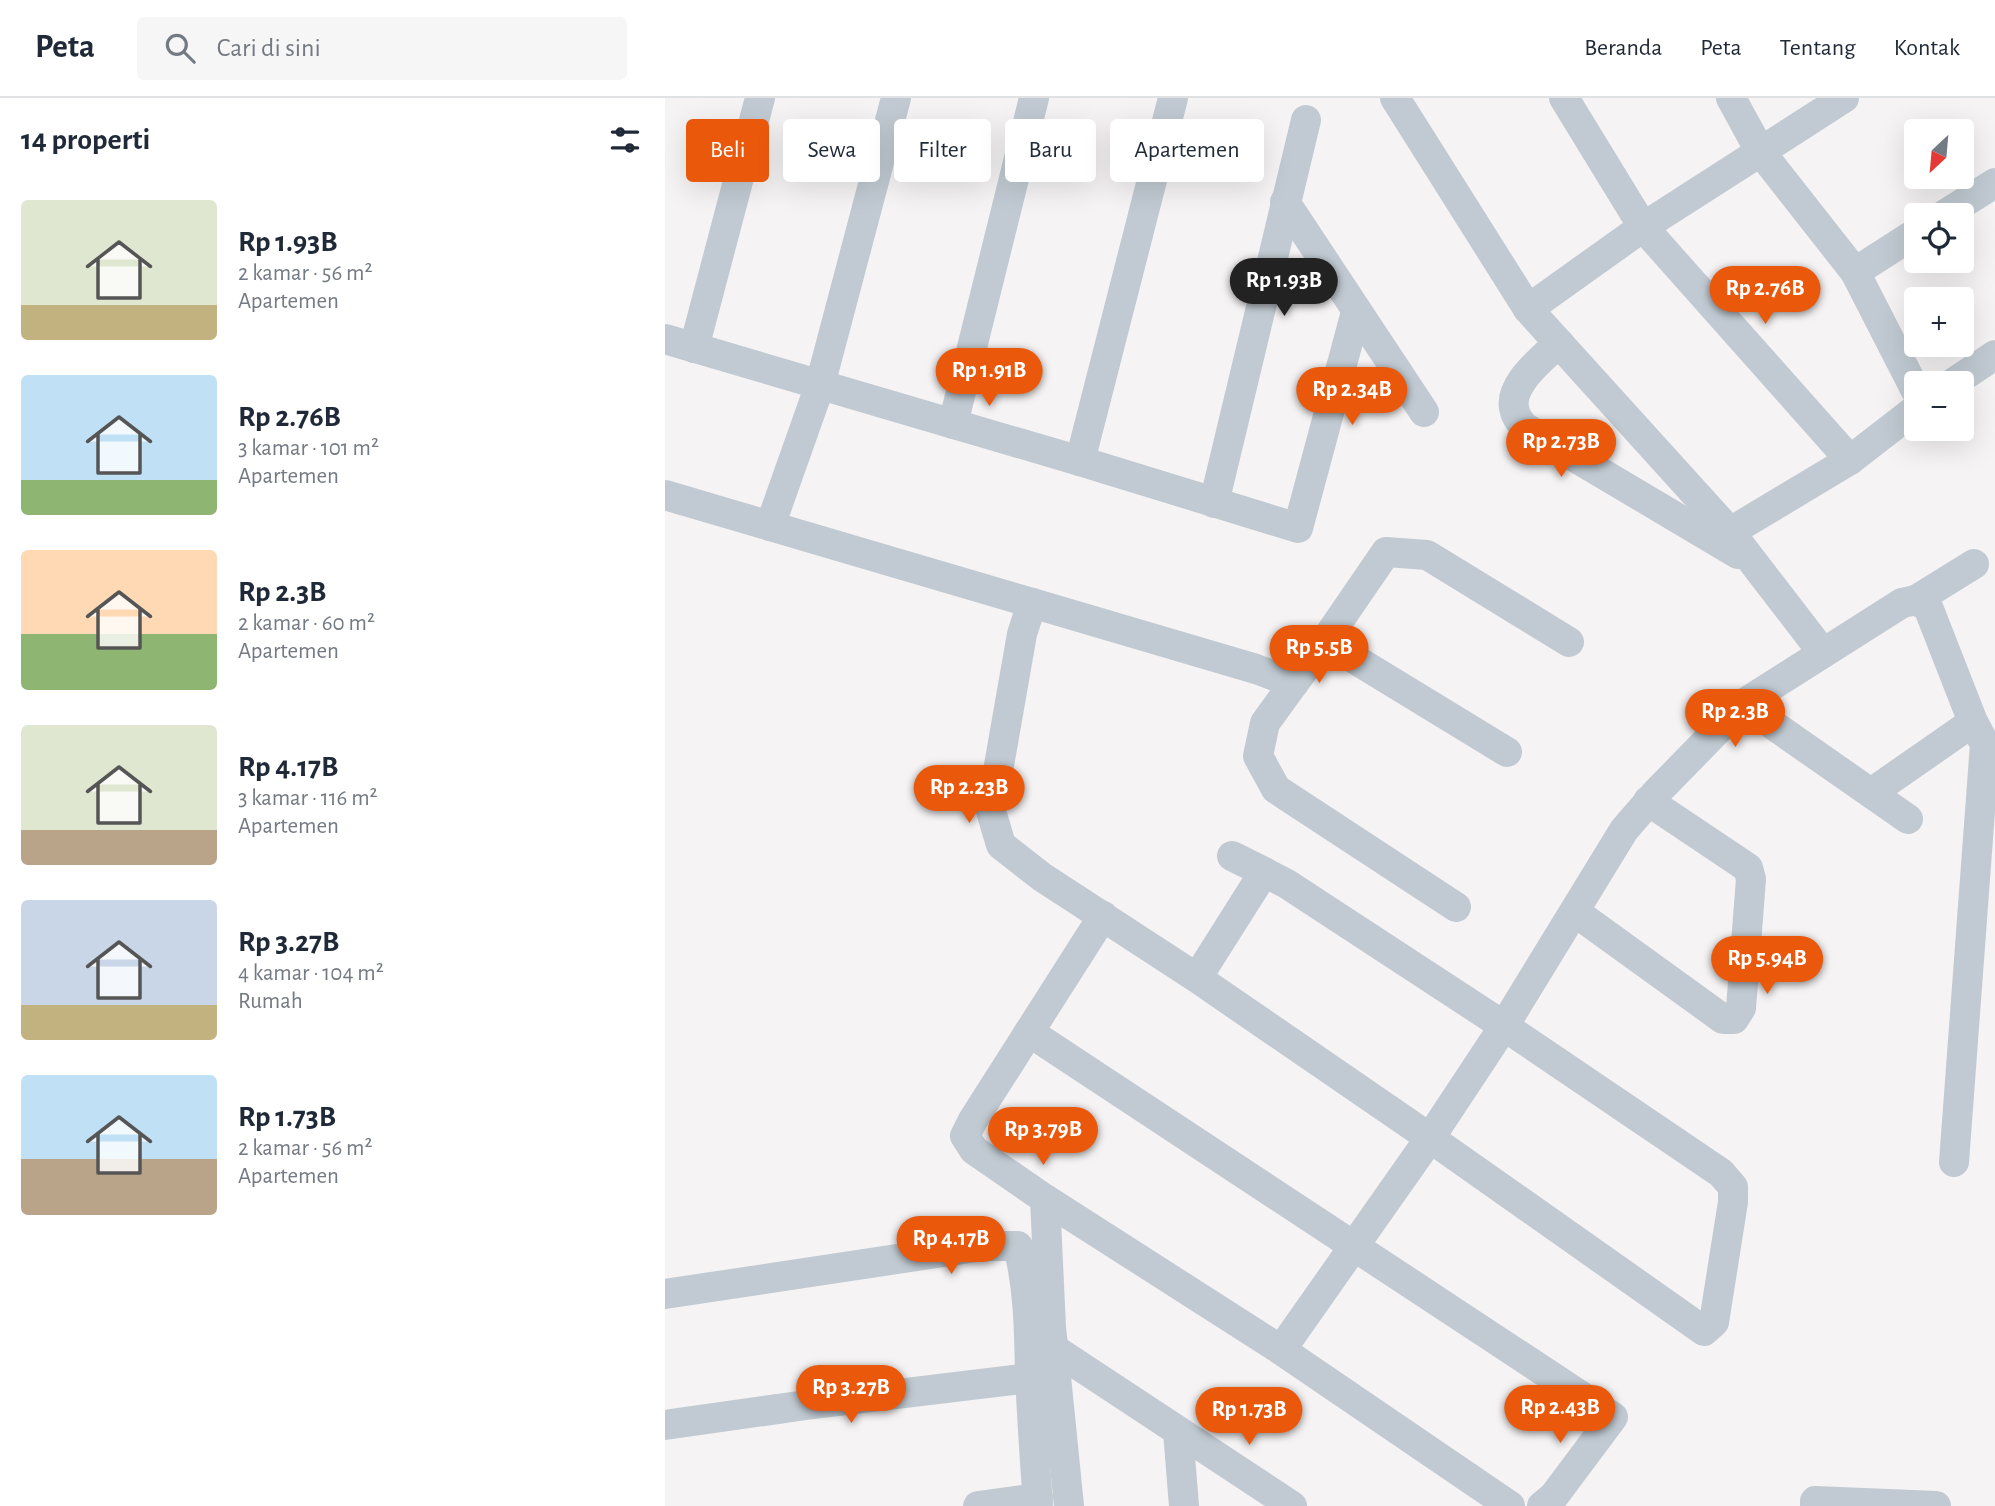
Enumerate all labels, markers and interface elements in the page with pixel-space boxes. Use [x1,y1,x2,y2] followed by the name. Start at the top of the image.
[137,17,627,80] search box
[161,29,199,67] icon: search
[35,31,95,64] text: Peta
[217,35,321,61] text: Cari di sini
[1584,36,1662,60] text: Beranda
[1700,36,1742,60] text: Peta
[1780,36,1856,60] text: Tentang
[1894,36,1960,60] text: Kontak
[686,119,769,182] chip: Beli
[783,119,880,182] chip: Sewa
[894,119,991,182] chip: Filter
[1005,119,1096,182] chip: Baru
[1110,119,1264,182] chip: Apartemen
[1904,119,1974,189] north arrow
[1904,119,1974,441] map controls
[606,121,644,159] icon: filters
[21,125,150,155] text: 14 properti
[1904,203,1974,273] button: locate
[238,227,338,257] text: Rp 1.93B
[77,228,161,312] icon: home
[1212,258,1356,318] pin: Rp 1.93B
[238,262,372,285] text: 2 kamar · 56 m²
[1693,266,1837,326] pin: Rp 2.76B
[1246,269,1322,292] text: Rp 1.93B
[1726,277,1804,300] text: Rp 2.76B
[1904,287,1974,357] button: +
[238,290,339,313] text: Apartemen
[917,348,1061,408] pin: Rp 1.91B
[952,359,1026,382] text: Rp 1.91B
[1280,368,1424,427] pin: Rp 2.34B
[1904,371,1974,441] button: −
[1312,378,1392,401] text: Rp 2.34B
[238,402,341,432] text: Rp 2.76B
[77,403,161,487] icon: home
[1489,420,1633,479] pin: Rp 2.73B
[1522,430,1600,453] text: Rp 2.73B
[238,437,379,460] text: 3 kamar · 101 m²
[238,465,339,488] text: Apartemen
[238,577,326,607] text: Rp 2.3B
[77,578,161,662] icon: home
[238,612,375,635] text: 2 kamar · 60 m²
[1254,626,1384,685] pin: Rp 5.5B
[1286,636,1352,659] text: Rp 5.5B
[238,640,339,663] text: Apartemen
[1670,690,1800,749] pin: Rp 2.3B
[1701,700,1769,723] text: Rp 2.3B
[238,752,338,782] text: Rp 4.17B
[77,753,161,837] icon: home
[897,766,1041,825] pin: Rp 2.23B
[930,776,1008,799] text: Rp 2.23B
[238,787,378,810] text: 3 kamar · 116 m²
[238,815,339,838] text: Apartemen
[238,927,339,957] text: Rp 3.27B
[77,928,161,1012] icon: home
[1695,936,1839,996] pin: Rp 5.94B
[1727,947,1807,970] text: Rp 5.94B
[238,962,384,985] text: 4 kamar · 104 m²
[238,990,303,1013] text: Rumah
[238,1102,336,1132] text: Rp 1.73B
[77,1103,161,1187] icon: home
[971,1108,1115,1167] pin: Rp 3.79B
[1004,1118,1082,1141] text: Rp 3.79B
[238,1137,372,1160] text: 2 kamar · 56 m²
[238,1165,339,1188] text: Apartemen
[879,1216,1023,1276] pin: Rp 4.17B
[913,1227,989,1250] text: Rp 4.17B
[779,1366,923,1425] pin: Rp 3.27B
[812,1376,890,1399] text: Rp 3.27B
[1488,1386,1632,1445] pin: Rp 2.43B
[1177,1388,1321,1447] pin: Rp 1.73B
[1520,1396,1600,1419] text: Rp 2.43B
[1211,1398,1287,1421] text: Rp 1.73B

